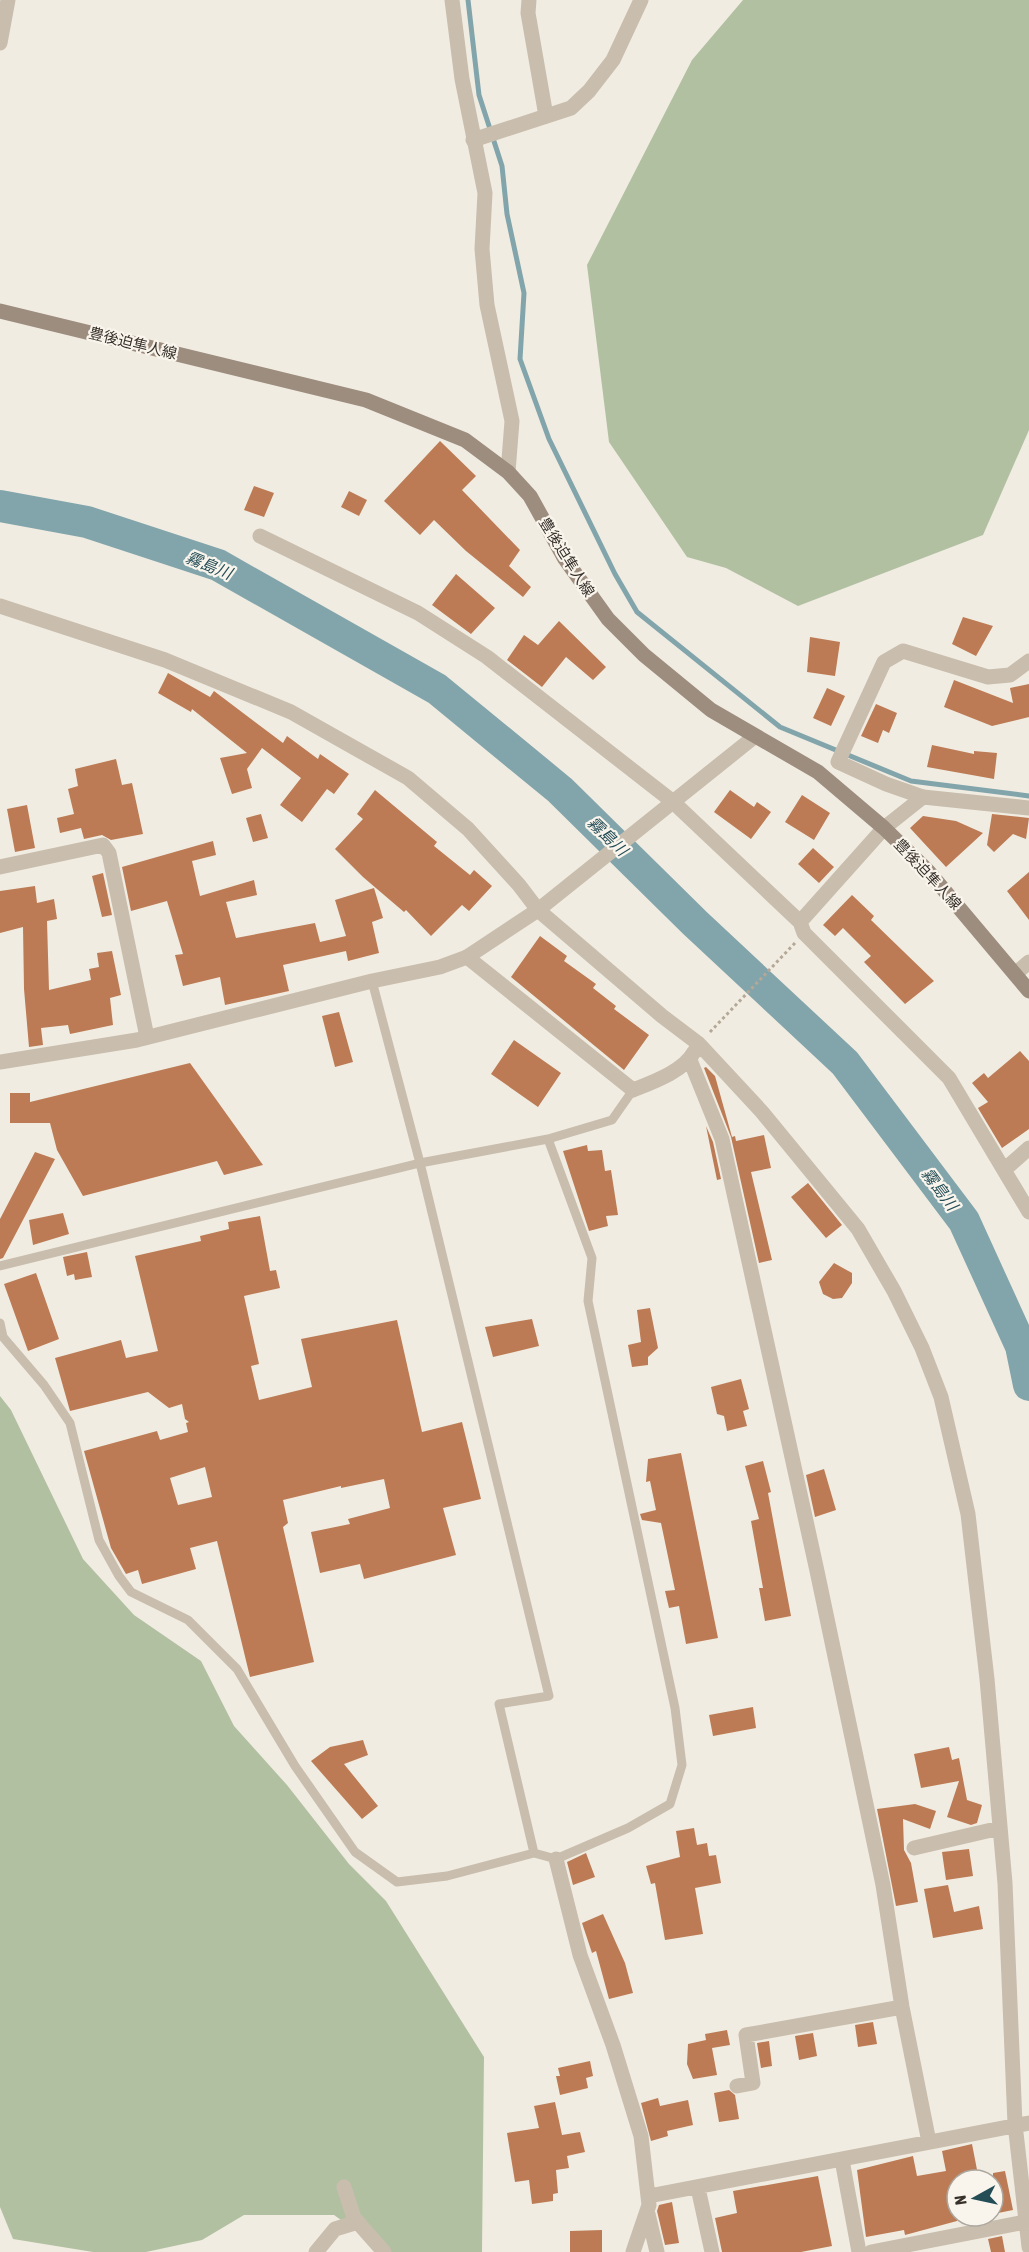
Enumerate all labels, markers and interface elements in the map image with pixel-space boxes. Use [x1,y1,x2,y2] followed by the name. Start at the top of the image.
[87,324,179,362] street label: 豊後迫隼人線
[536,514,598,600] street label: 豊後迫隼人線
[183,548,236,583] water label: 霧島川
[584,813,633,861] water label: 霧島川
[891,835,965,913] street label: 豊後迫隼人線
[918,1164,963,1215] water label: 霧島川
[945,2168,1005,2228] north arrow
[951,2194,970,2206] text: N

